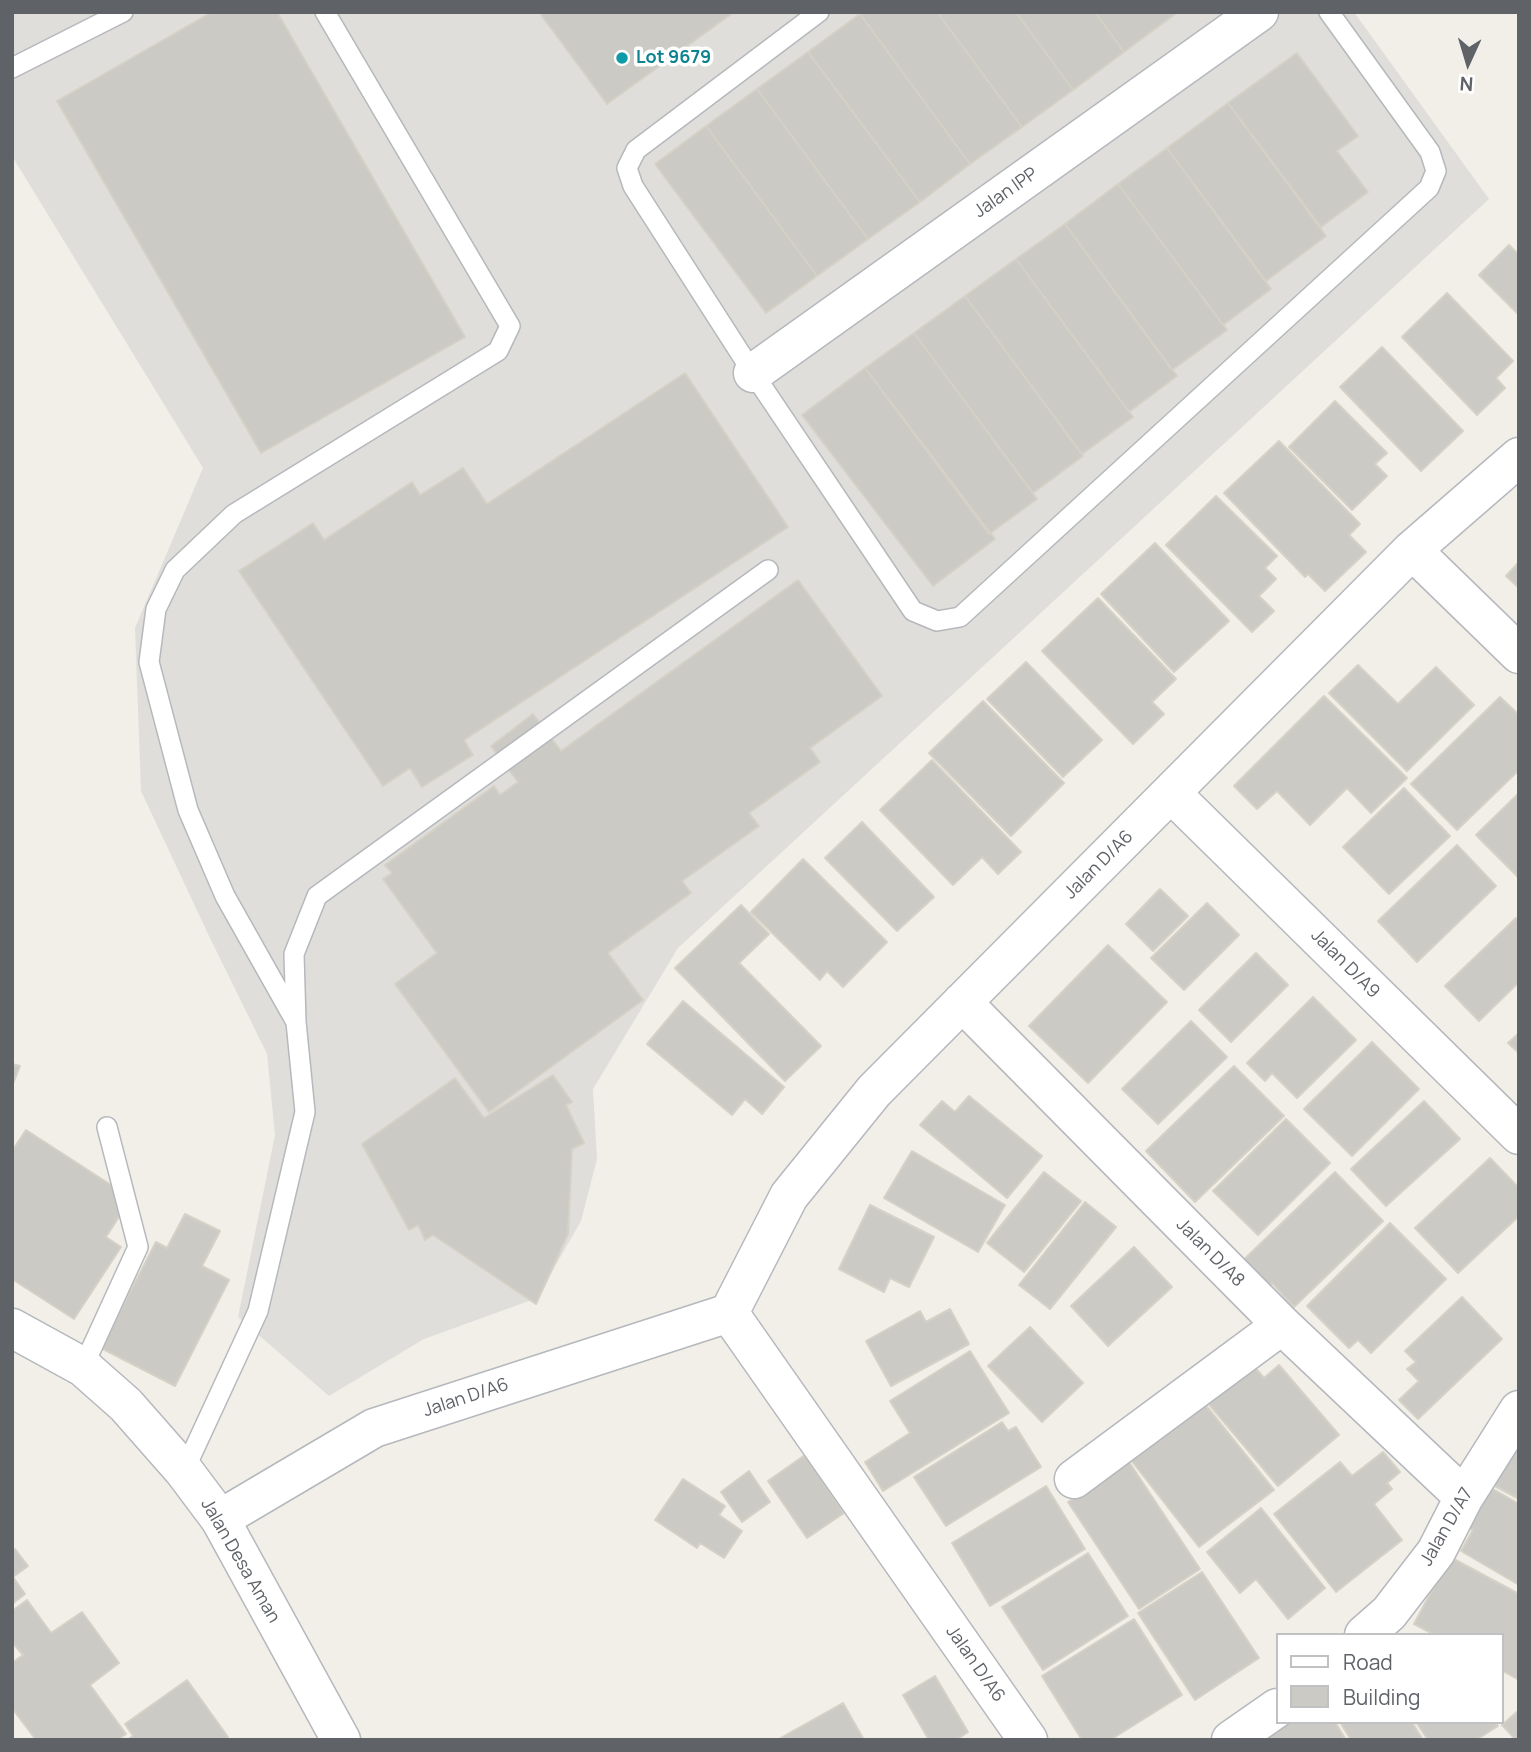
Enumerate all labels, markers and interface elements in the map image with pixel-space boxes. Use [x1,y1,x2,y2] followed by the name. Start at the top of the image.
[1433,28,1503,98] north arrow
[636,47,711,69] place label: Lot 9679
[614,50,630,66] marker: Lot 9679
[1459,71,1474,97] text: N
[970,163,1042,223] street label: Jalan IPP
[1060,826,1138,904] street label: Jalan D/A6
[1306,925,1384,1003] street label: Jalan D/A9
[1171,1214,1249,1292] street label: Jalan D/A8
[421,1374,511,1422] street label: Jalan D/A6
[1416,1484,1478,1570] street label: Jalan D/A7
[196,1495,284,1627] street label: Jalan Desa Aman
[941,1622,1009,1706] street label: Jalan D/A6
[1276,1633,1503,1724] legend
[1343,1648,1393,1676] text: Road
[1343,1683,1420,1711] text: Building

